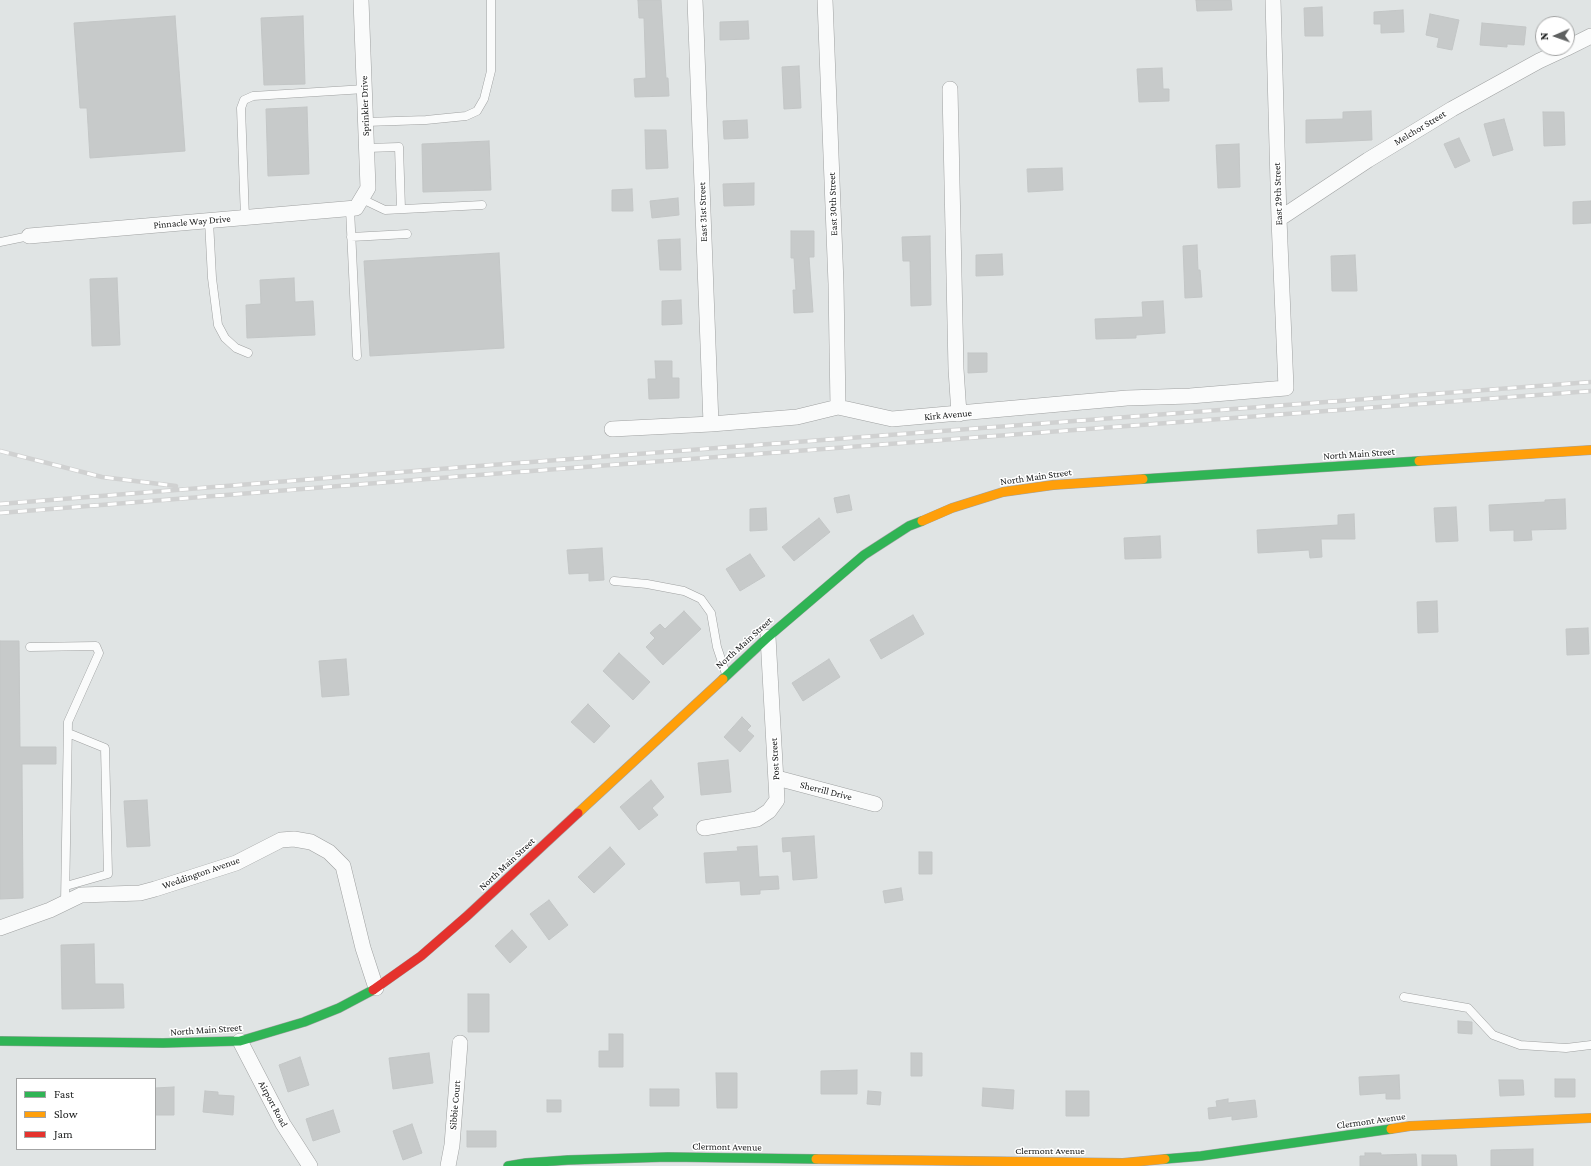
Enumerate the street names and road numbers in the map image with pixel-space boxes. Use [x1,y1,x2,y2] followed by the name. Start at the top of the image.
[358,76,372,136] street label: Sprinkler Drive
[1392,108,1448,148] street label: Melchor Street
[1271,162,1285,226] street label: East 29th Street
[826,172,840,236] street label: East 30th Street
[696,182,710,242] street label: East 31st Street
[153,213,231,231] street label: Pinnacle Way Drive
[924,407,972,423] street label: Kirk Avenue
[1323,446,1395,462] street label: North Main Street
[1000,466,1072,488] street label: North Main Street
[713,615,775,671] street label: North Main Street
[768,738,782,780] street label: Post Street
[799,779,853,803] street label: Sherrill Drive
[477,835,537,893] street label: North Main Street
[161,854,241,892] street label: Weddington Avenue
[170,1022,242,1038] street label: North Main Street
[256,1079,290,1129] street label: Airport Road
[447,1080,463,1130] street label: Sibbie Court
[1336,1110,1406,1132] street label: Clermont Avenue
[692,1140,762,1154] street label: Clermont Avenue
[1015,1145,1085,1157] street label: Clermont Avenue

